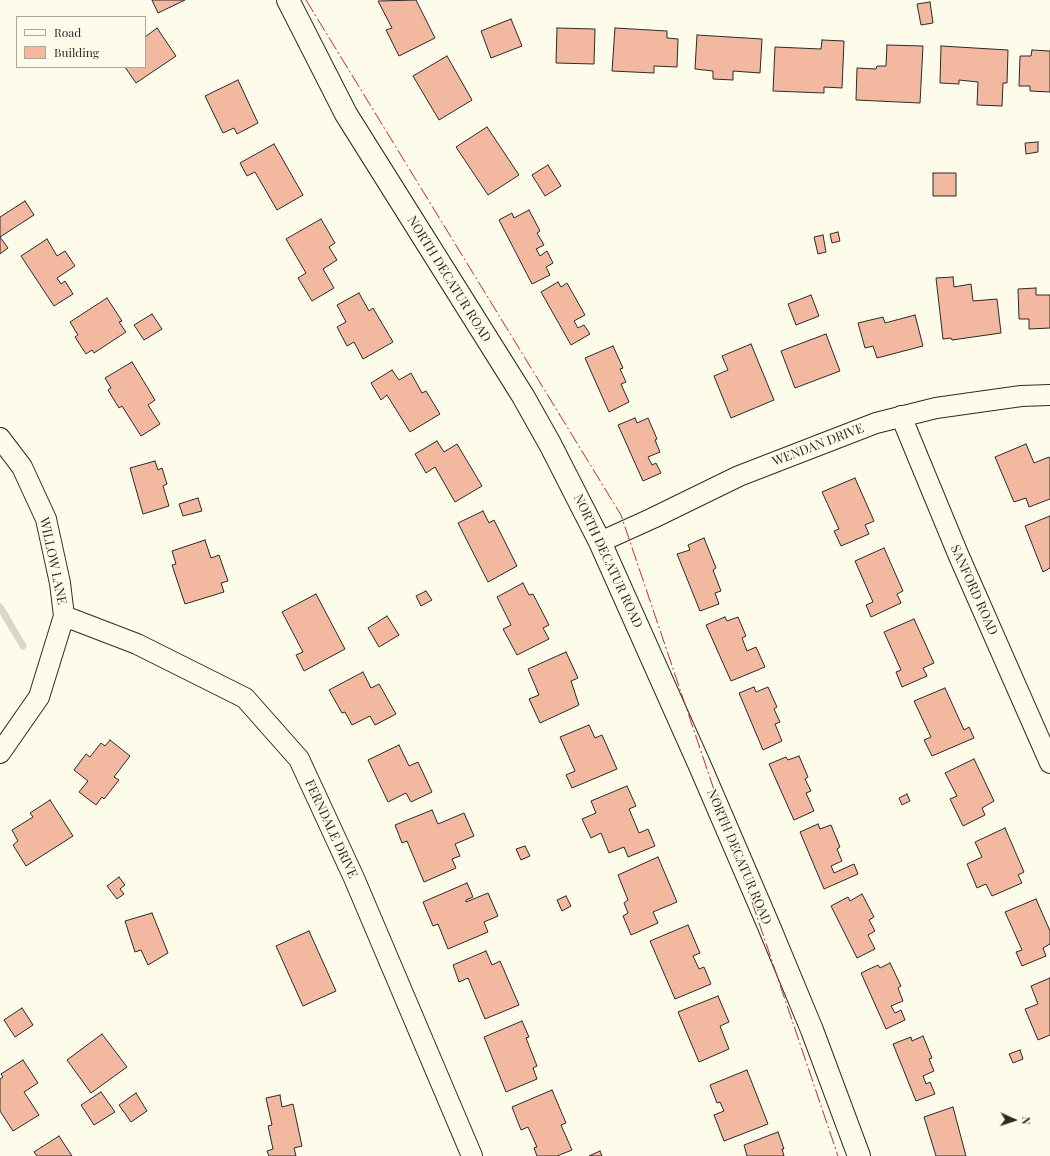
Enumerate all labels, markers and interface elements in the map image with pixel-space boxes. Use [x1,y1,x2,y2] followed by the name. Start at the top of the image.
[16,16,146,68] legend
[54,24,81,40] text: Road
[54,44,99,60] text: Building
[404,213,494,345] street label: NORTH DECATUR ROAD
[770,420,866,470] street label: WENDAN DRIVE
[570,492,646,630] street label: NORTH DECATUR ROAD
[36,516,70,606] street label: WILLOW LANE
[947,542,1001,638] street label: SANFORD ROAD
[301,777,361,881] street label: FERNDALE DRIVE
[703,787,775,927] street label: NORTH DECATUR ROAD
[994,1100,1034,1140] north arrow
[1019,1116,1034,1125] text: N

